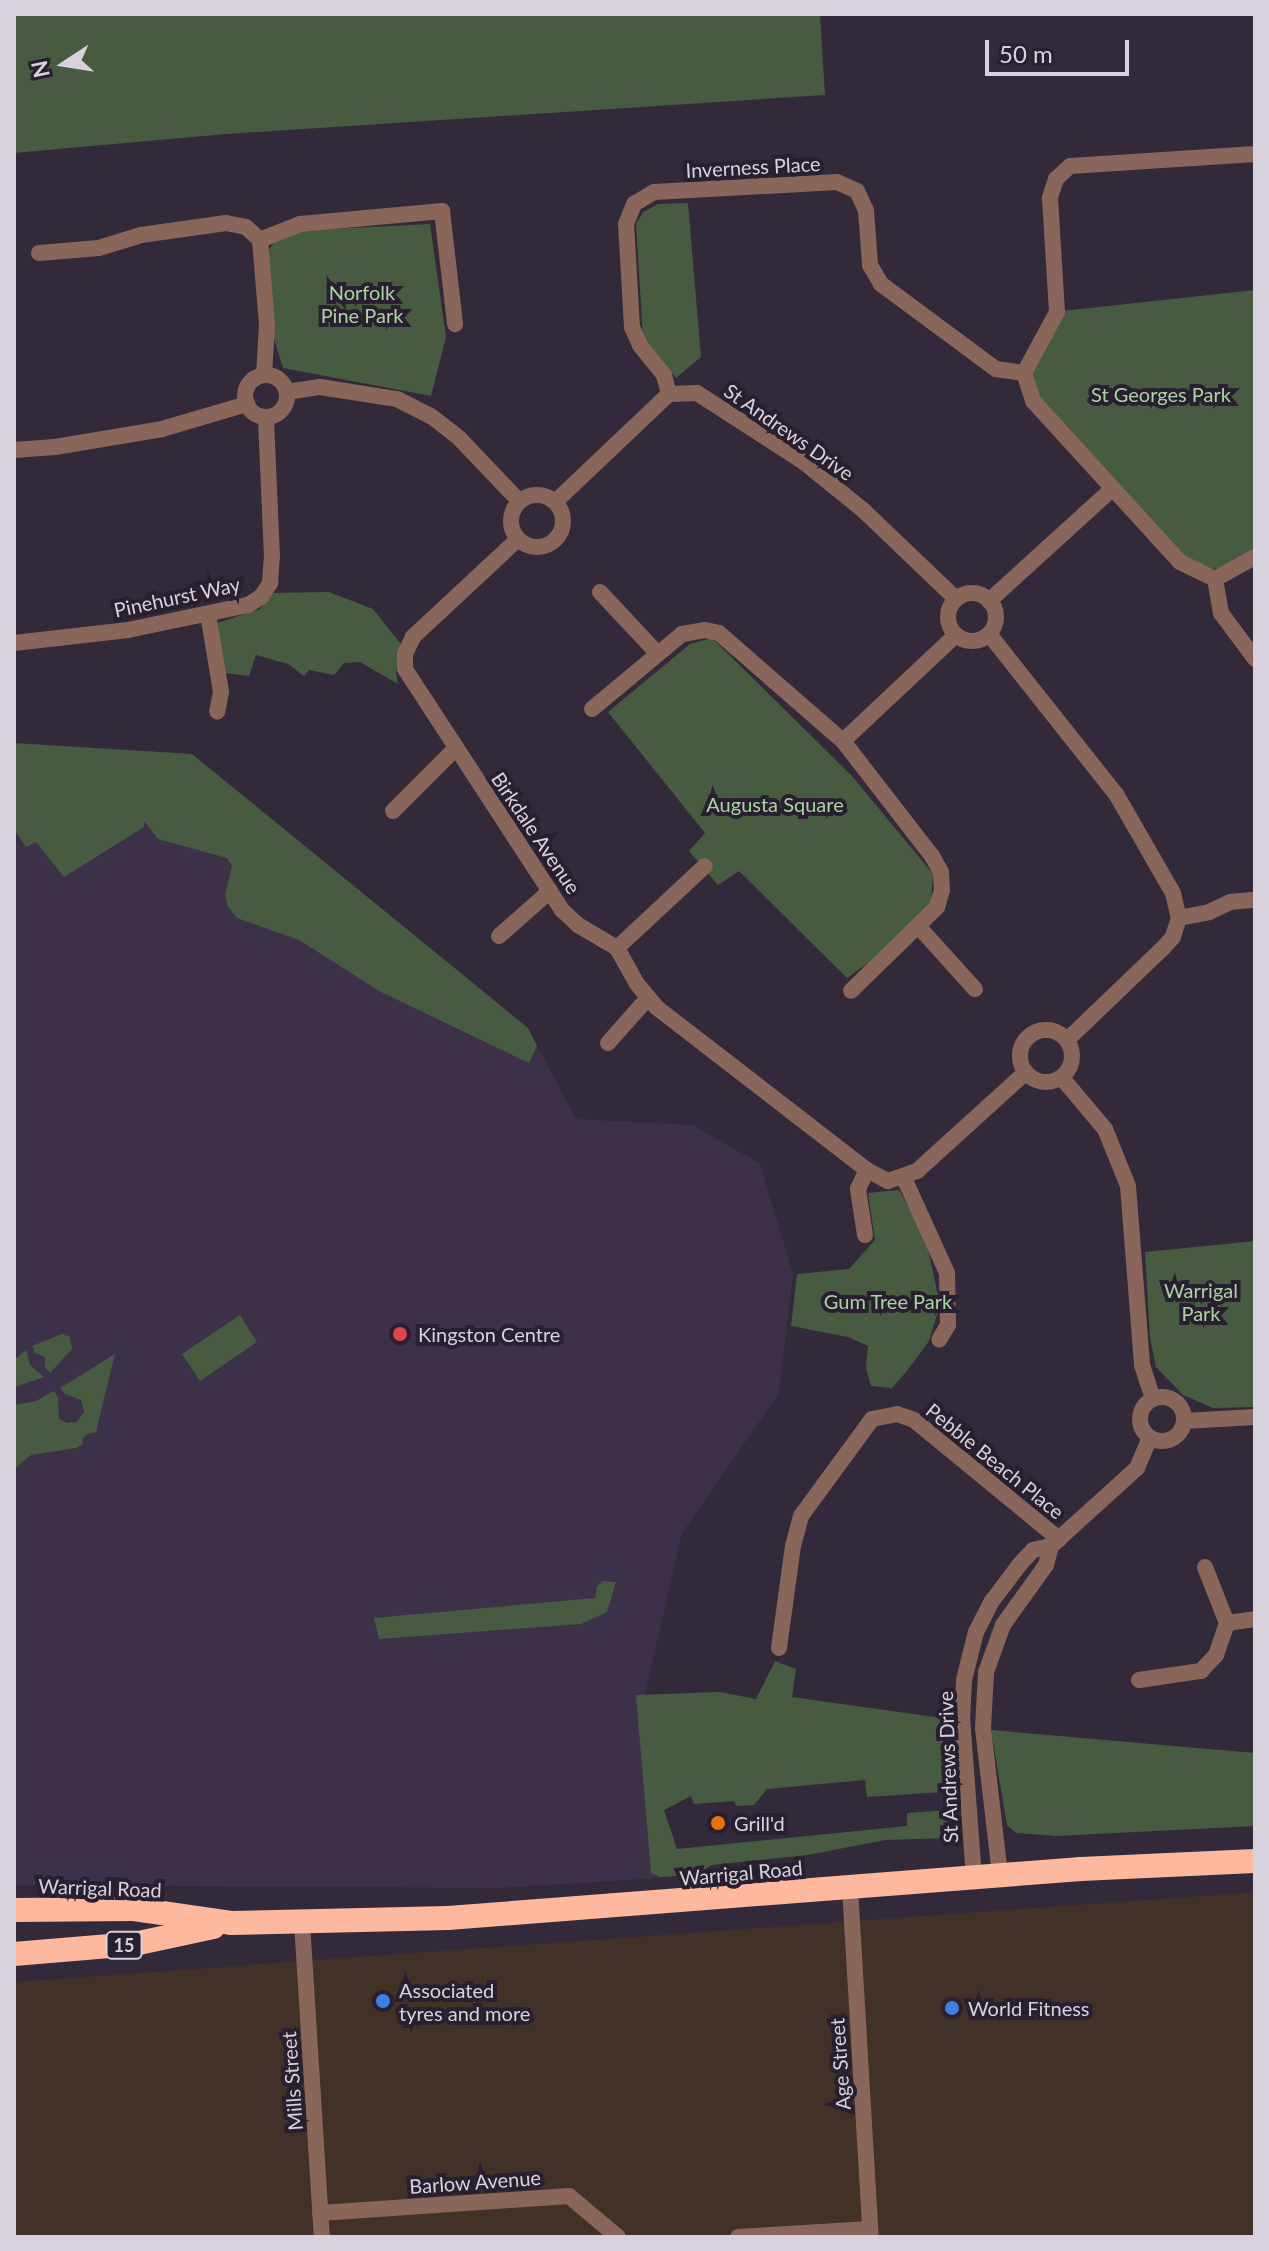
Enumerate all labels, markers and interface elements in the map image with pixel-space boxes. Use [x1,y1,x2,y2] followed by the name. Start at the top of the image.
[24,24,104,104] north arrow
[989,24,1133,74] scale bar
[999,39,1053,68] text: 50 m
[25,58,55,80] text: N
[685,151,821,183] street label: Inverness Place
[321,281,403,328] park label: Norfolk Pine Park
[719,378,859,486] street label: St Andrews Drive
[1091,382,1231,406] park label: St Georges Park
[112,572,242,622] street label: Pinehurst Way
[486,767,586,899] street label: Birkdale Avenue
[706,792,844,816] park label: Augusta Square
[1164,1279,1238,1326] park label: Warrigal Park
[824,1289,952,1313] park label: Gum Tree Park
[418,1322,560,1346] place label: Kingston Centre
[389,1323,411,1345] marker: Kingston Centre
[921,1398,1069,1524] street label: Pebble Beach Place
[933,1690,963,1844] street label: St Andrews Drive
[734,1811,785,1835] place label: Grill'd
[709,1814,727,1832] marker: Grill'd
[678,1856,804,1890] street label: Warrigal Road
[38,1874,162,1902] street label: Warrigal Road
[104,1931,144,1959] road number: 15
[399,1978,530,2025] place label: Associated tyres and more
[374,1992,392,2010] marker: Associated tyres and more
[968,1996,1090,2020] place label: World Fitness
[943,1999,961,2017] marker: World Fitness
[825,2017,855,2111] street label: Age Street
[277,2031,307,2131] street label: Mills Street
[408,2165,542,2199] street label: Barlow Avenue

